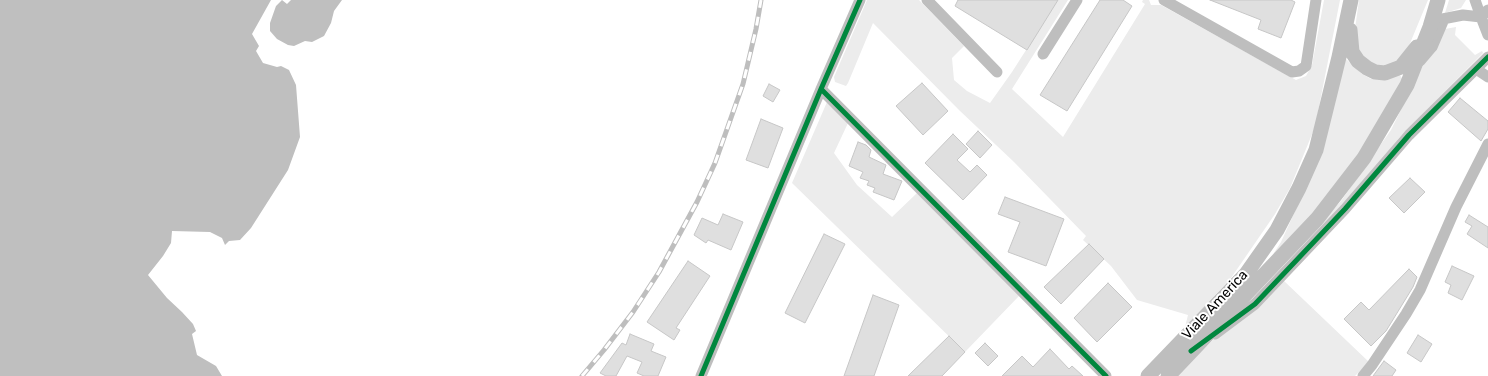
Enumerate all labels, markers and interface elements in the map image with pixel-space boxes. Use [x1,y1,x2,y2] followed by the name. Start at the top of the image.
[1179,267,1251,343] street label: Viale America

